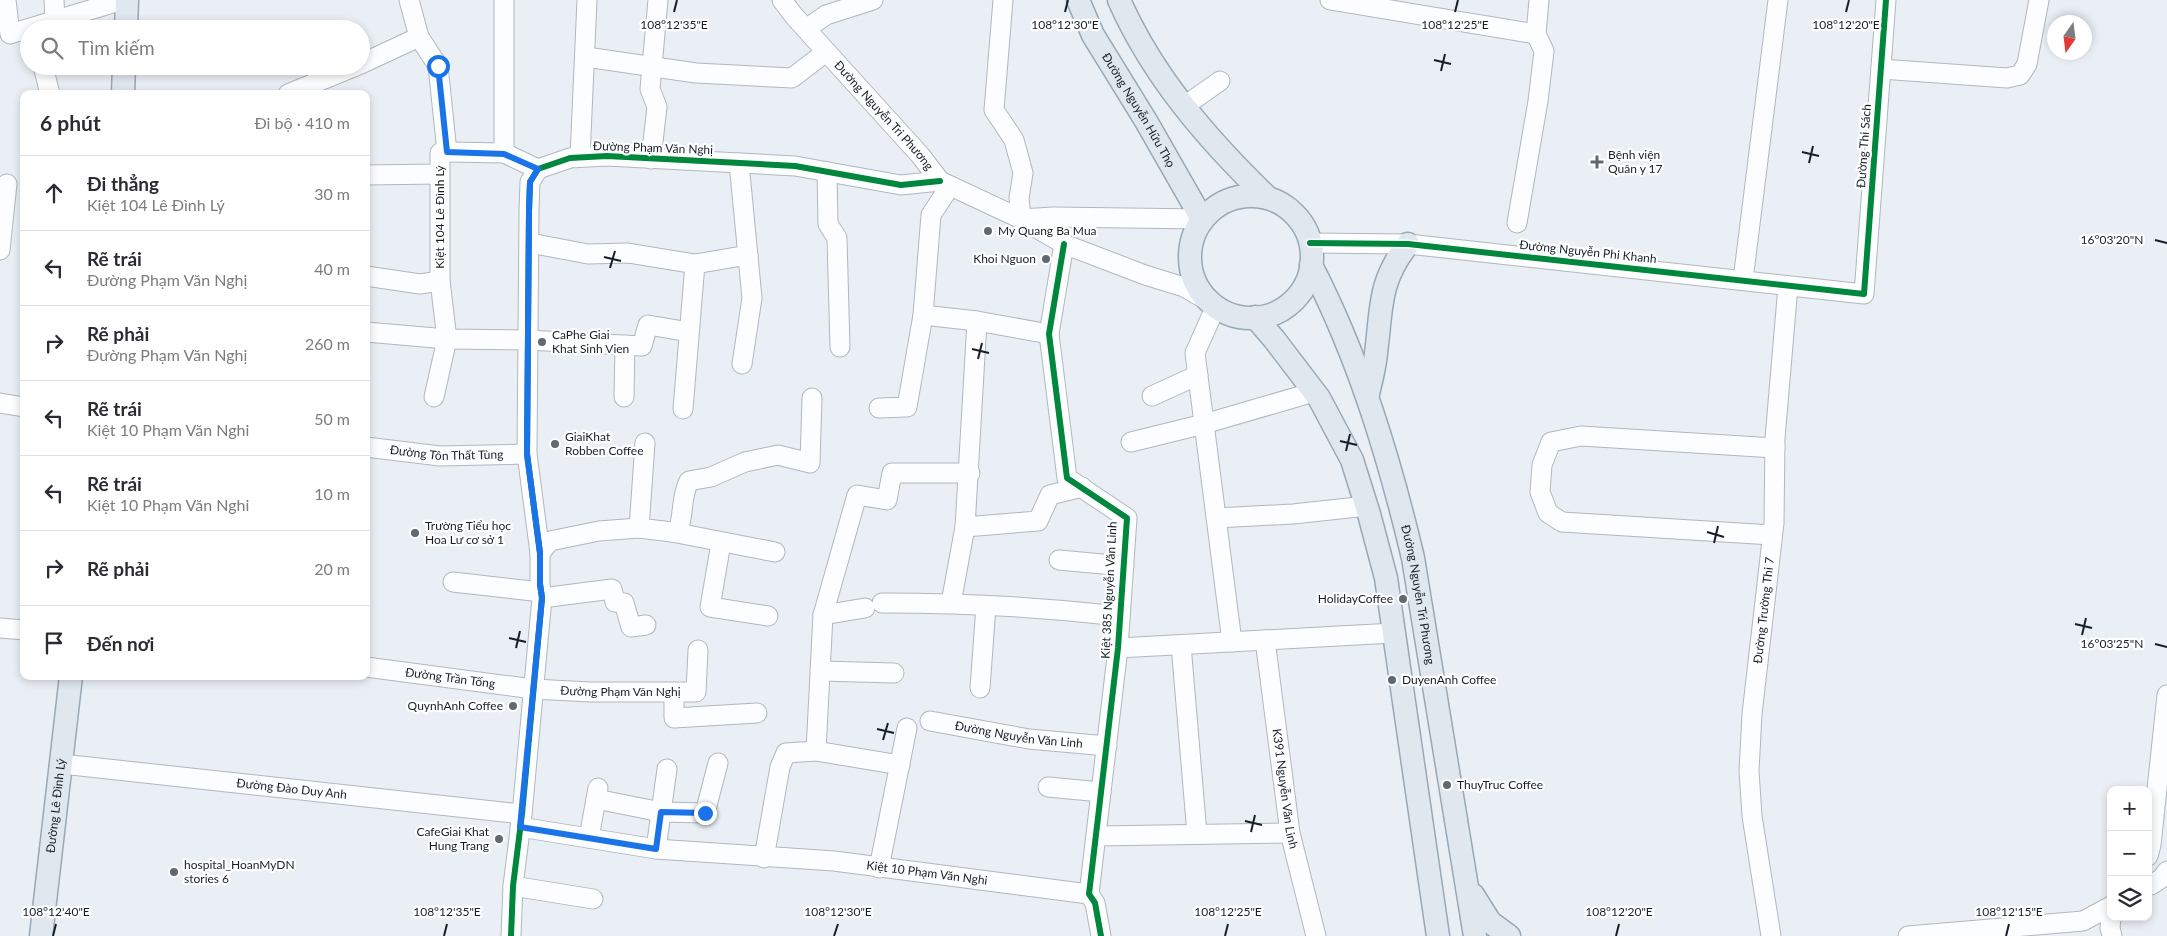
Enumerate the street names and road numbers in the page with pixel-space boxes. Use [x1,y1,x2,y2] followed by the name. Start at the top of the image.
[1099,50,1179,170] street label: Đường Nguyễn Hữu Thọ
[831,57,937,173] street label: Đường Nguyễn Tri Phương
[1853,103,1874,188] street label: Đường Thi Sách
[593,138,713,157] street label: Đường Phạm Văn Nghị
[432,165,447,269] street label: Kiệt 104 Lê Đình Lý
[1519,237,1657,266] street label: Đường Nguyễn Phi Khanh
[389,442,504,463] street label: Đường Tôn Thất Tùng
[1097,521,1120,659] street label: Kiệt 385 Nguyễn Văn Linh
[1398,523,1438,666] street label: Đường Nguyễn Tri Phương
[1750,556,1777,664] street label: Đường Trường Thi 7
[404,664,496,691] street label: Đường Trần Tống
[560,682,681,699] street label: Đường Phạm Văn Nghị
[954,718,1084,751] street label: Đường Nguyễn Văn Linh
[1270,728,1302,850] street label: K391 Nguyễn Văn Linh
[43,757,69,854] street label: Đường Lê Đình Lý
[236,775,348,802] street label: Đường Đào Duy Anh
[866,857,989,888] street label: Kiệt 10 Phạm Văn Nghi

